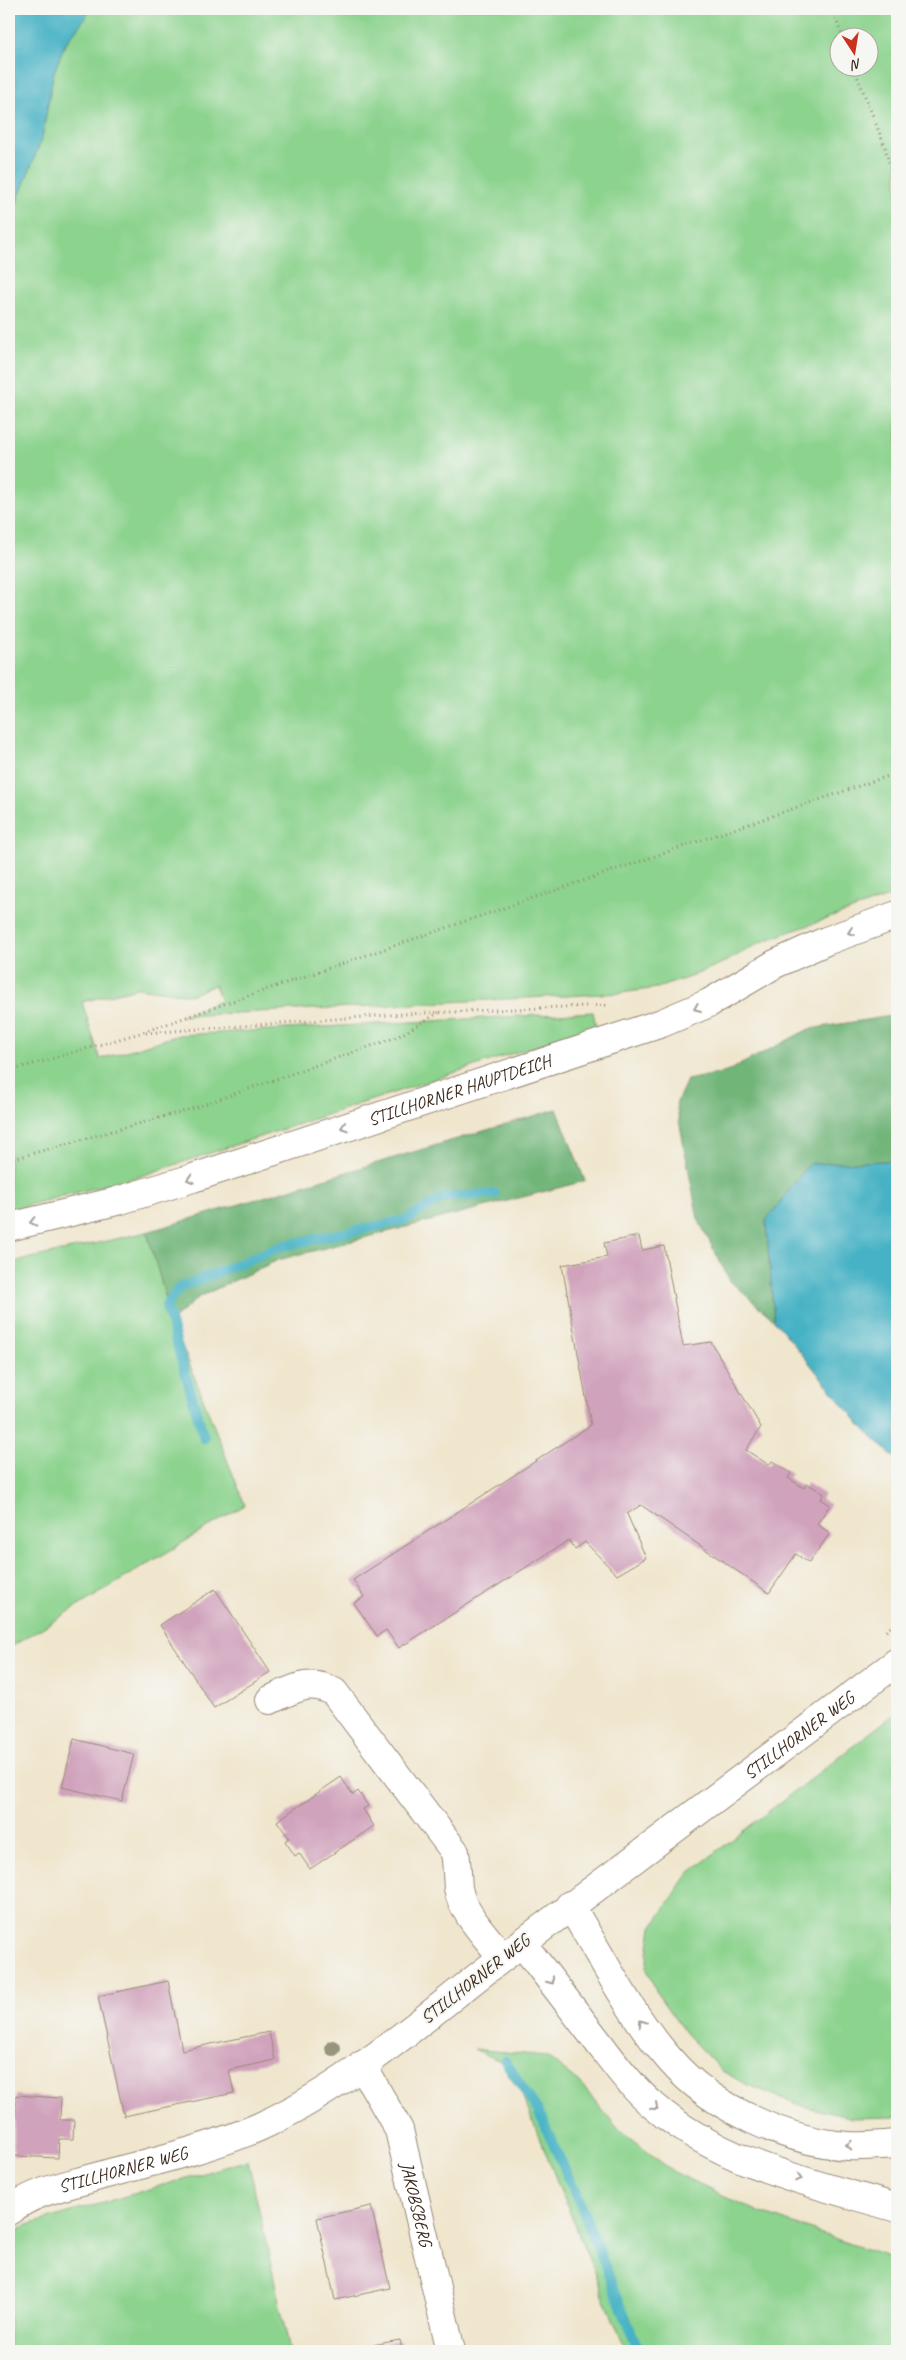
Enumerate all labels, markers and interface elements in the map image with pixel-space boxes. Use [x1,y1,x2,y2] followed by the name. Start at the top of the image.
[828,28,878,78] north arrow
[848,55,863,74] text: N
[848,926,856,936] one-way arrow
[693,1002,702,1012] one-way arrow
[365,1049,556,1130] street label: STILLHORNER HAUPTDEICH
[340,1121,349,1131] one-way arrow
[186,1173,194,1183] one-way arrow
[29,1216,38,1227] one-way arrow
[739,1686,860,1784] street label: STILLHORNER WEG
[416,1928,536,2028] street label: STILLHORNER WEG
[546,1976,555,1985] one-way arrow
[639,2019,648,2029] one-way arrow
[649,2101,658,2110] one-way arrow
[844,2139,852,2150] one-way arrow
[56,2141,192,2198] street label: STILLHORNER WEG
[396,2159,438,2251] street label: JAKOBSBERG
[794,2173,802,2183] one-way arrow

